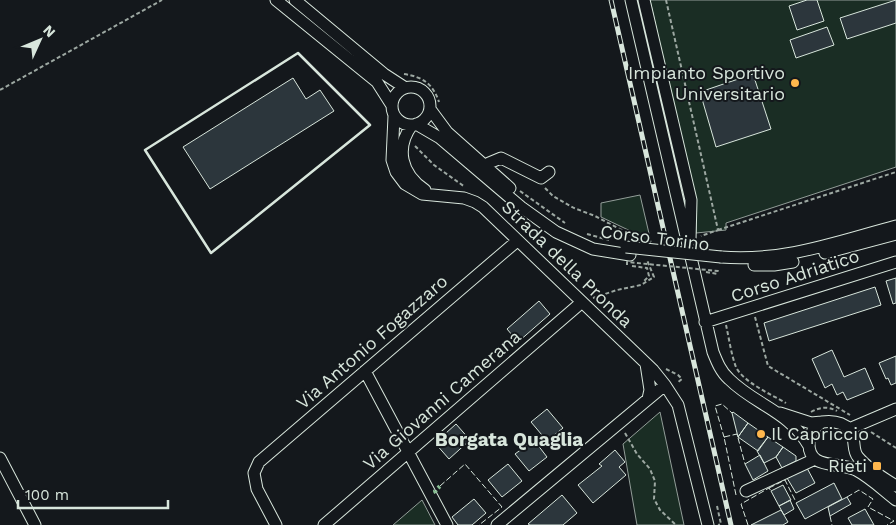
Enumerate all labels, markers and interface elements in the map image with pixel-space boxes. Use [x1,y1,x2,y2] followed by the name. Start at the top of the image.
[15,15,65,65] north arrow
[40,22,59,40] text: N
[628,62,785,104] place label: Impianto Sportivo Universitario
[789,77,801,89] marker: Impianto Sportivo Universitario
[498,196,637,331] street label: Strada della Pronda
[599,220,711,255] street label: Corso Torino
[728,245,862,306] street label: Corso Adriatico
[292,270,452,413] street label: Via Antonio Fogazzaro
[358,325,525,474] street label: Via Giovanni Camerana
[771,423,869,444] place label: Il Capriccio
[435,428,583,451] district label: Borgata Quaglia
[755,428,767,440] marker: Il Capriccio
[828,455,867,476] place label: Rieti
[871,460,883,472] marker: Rieti
[18,478,168,510] scale bar
[25,486,69,504] text: 100 m

